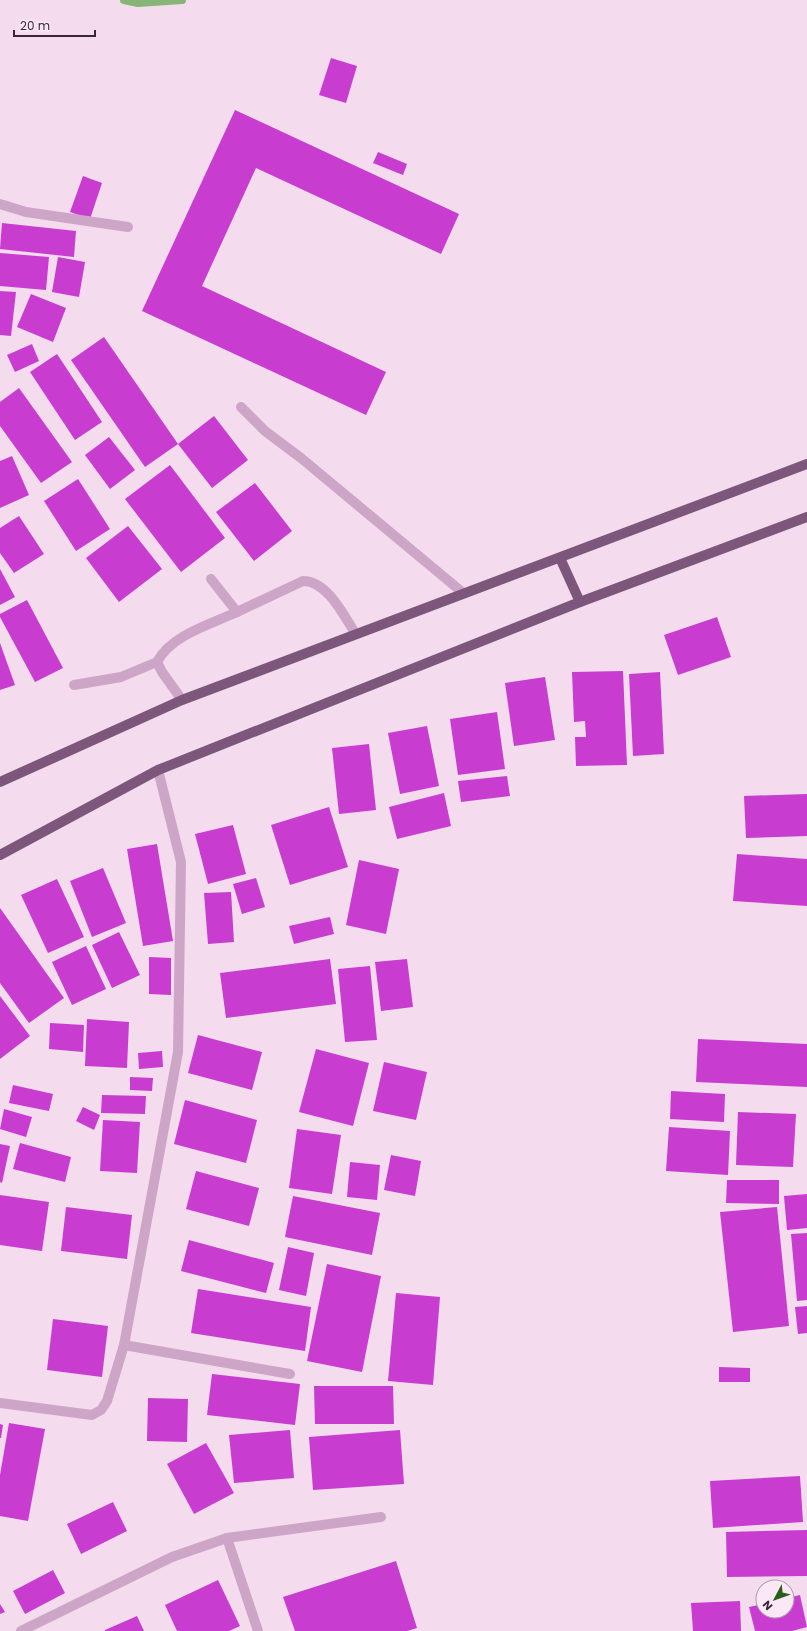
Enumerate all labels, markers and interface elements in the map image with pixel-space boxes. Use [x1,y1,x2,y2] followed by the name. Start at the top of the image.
[14,12,95,38] scale bar
[20,17,50,34] text: 20 m
[755,1579,795,1619] north arrow
[759,1597,776,1614] text: N

